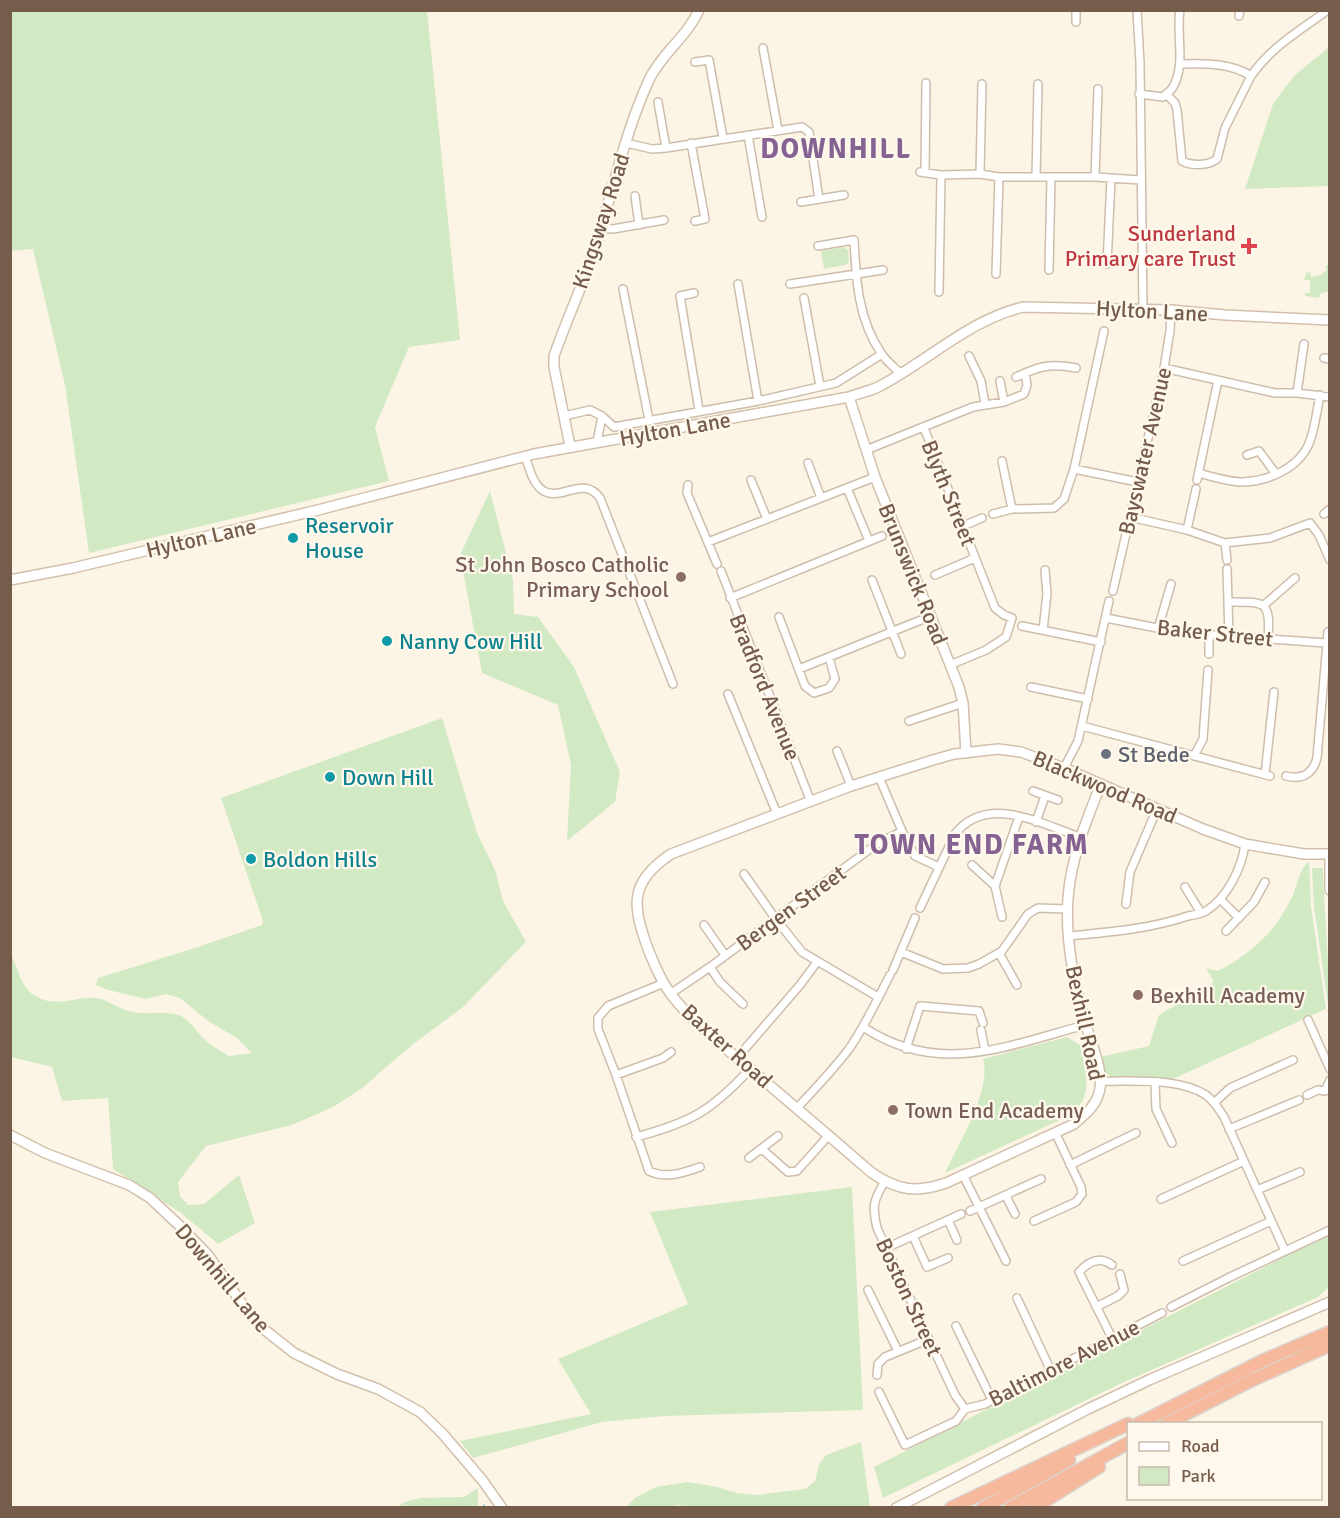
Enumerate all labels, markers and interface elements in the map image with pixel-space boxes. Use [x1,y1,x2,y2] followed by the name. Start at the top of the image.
[760,132,912,166] district label: DOWNHILL
[566,150,636,292] street label: Kingsway Road
[1065,220,1236,272] place label: Sunderland Primary care Trust
[1240,237,1258,255] marker: Sunderland Primary care Trust
[1095,295,1209,327] street label: Hylton Lane
[1113,365,1177,537] street label: Bayswater Avenue
[617,406,733,452] street label: Hylton Lane
[916,436,983,550] street label: Blyth Street
[872,499,954,649] street label: Brunswick Road
[143,512,259,564] street label: Hylton Lane
[305,512,394,564] place label: Reservoir House
[286,531,300,545] marker: Reservoir House
[455,551,669,603] place label: St John Bosco Catholic Primary School
[674,570,688,584] marker: St John Bosco Catholic Primary School
[723,610,807,764] street label: Bradford Avenue
[1156,613,1275,653] street label: Baker Street
[399,628,542,655] place label: Nanny Cow Hill
[380,634,394,648] marker: Nanny Cow Hill
[1118,741,1190,768] place label: St Bede
[1029,744,1181,830] street label: Blackwood Road
[1099,747,1113,761] marker: St Bede
[342,764,434,791] place label: Down Hill
[323,770,337,784] marker: Down Hill
[855,828,1089,862] district label: TOWN END FARM
[263,846,377,873] place label: Boldon Hills
[244,852,258,866] marker: Boldon Hills
[731,859,851,957] street label: Bergen Street
[1060,963,1110,1083] street label: Bexhill Road
[1150,982,1305,1009] place label: Bexhill Academy
[1131,988,1145,1002] marker: Bexhill Academy
[676,998,778,1094] street label: Baxter Road
[905,1097,1084,1124] place label: Town End Academy
[886,1103,900,1117] marker: Town End Academy
[170,1218,276,1338] street label: Downhill Lane
[870,1234,948,1361] street label: Boston Street
[984,1313,1144,1413] street label: Baltimore Avenue
[1127,1422,1322,1500] legend
[1181,1435,1220,1457] text: Road
[1181,1465,1216,1487] text: Park

